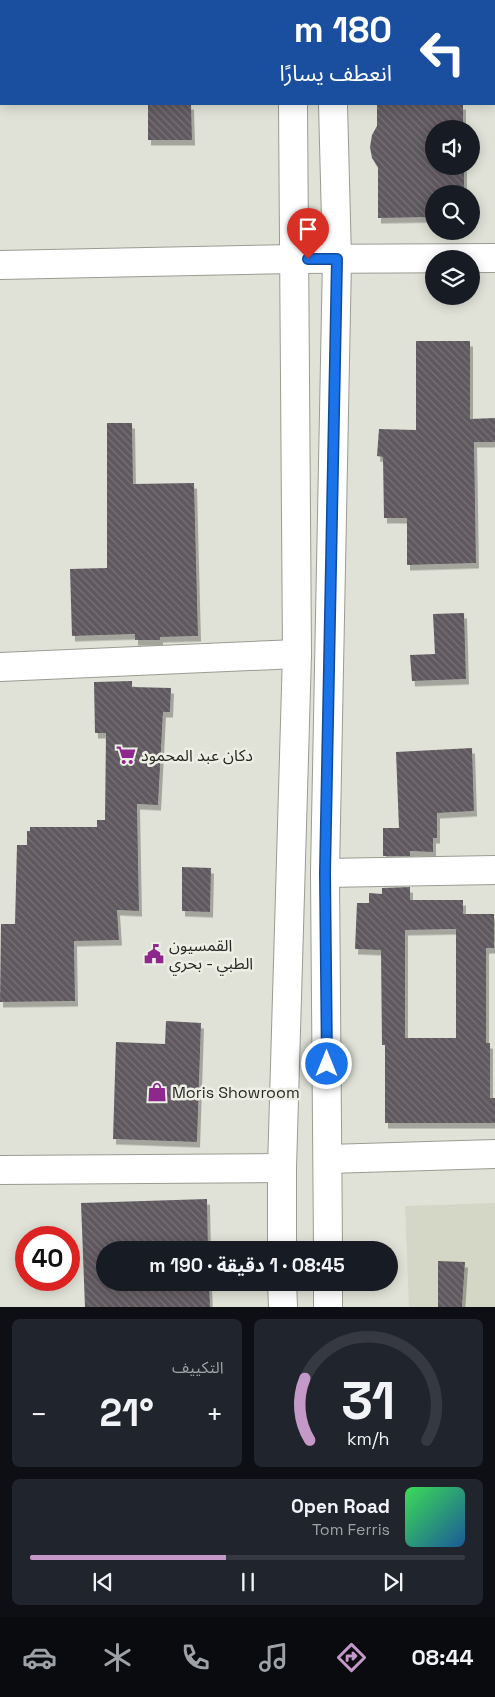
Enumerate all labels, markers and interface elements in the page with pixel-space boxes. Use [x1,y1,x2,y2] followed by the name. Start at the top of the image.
[294,8,392,52] text: 180 m
[410,20,475,85] icon: left
[280,59,392,87] text: انعطف يسارًا
[425,120,480,305] map controls
[425,120,480,175] button: sound
[425,185,480,240] button: search
[287,208,329,259] pin
[294,215,322,243] icon: arrive
[425,250,480,305] button: layers
[115,744,137,766] supermarket icon: دكان عبد المحمود
[141,745,253,766] place label: دكان عبد المحمود
[169,935,253,975] place label: القمسيون الطبي - بحري
[143,943,165,965] public building icon: القمسيون الطبي - بحري
[300,1037,352,1089] position arrow
[146,1081,168,1103] shop icon: Moris Showroom
[172,1082,300,1103] place label: Moris Showroom
[15,1226,80,1291] speed limit sign: 40
[149,1253,345,1278] text: 08:45 · 1 دقيقة · 190 m
[172,1357,224,1378] text: التكييف
[341,1368,395,1434] text: 31
[99,1389,154,1437] text: 21°
[30,1396,47,1432] text: −
[206,1396,223,1432] text: +
[347,1427,390,1450] text: km/h
[291,1494,390,1519] text: Open Road
[312,1519,390,1540] text: Tom Ferris
[89,1568,117,1596] icon: previous
[234,1568,262,1596] icon: pause
[379,1568,407,1596] icon: next
[22,1640,57,1675] icon: car
[100,1640,135,1675] icon: climate
[178,1640,213,1675] icon: phone
[256,1640,291,1675] icon: music
[334,1640,369,1675] icon: directions
[412,1643,474,1671] text: 08:44

